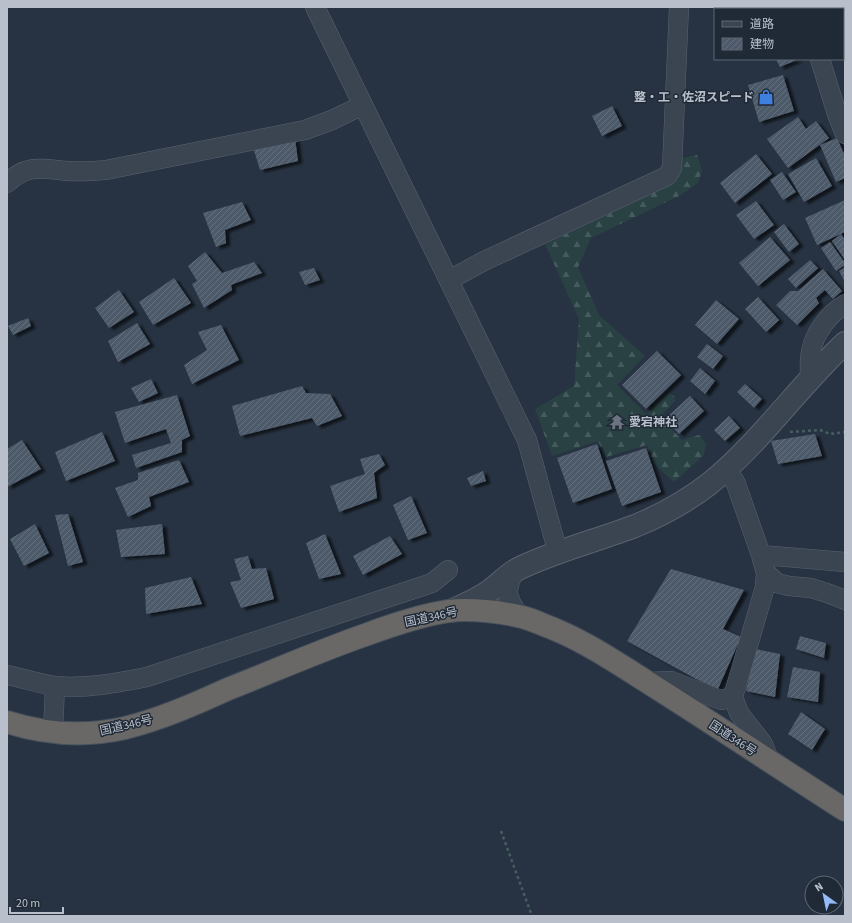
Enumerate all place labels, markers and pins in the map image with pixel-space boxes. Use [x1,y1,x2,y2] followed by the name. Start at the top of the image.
[757,88,775,106] shop icon: 整・工・佐沼スピード
[634,89,754,106] place label: 整・工・佐沼スピード
[608,413,626,431] temple icon: 愛宕神社
[629,414,677,431] place label: 愛宕神社

